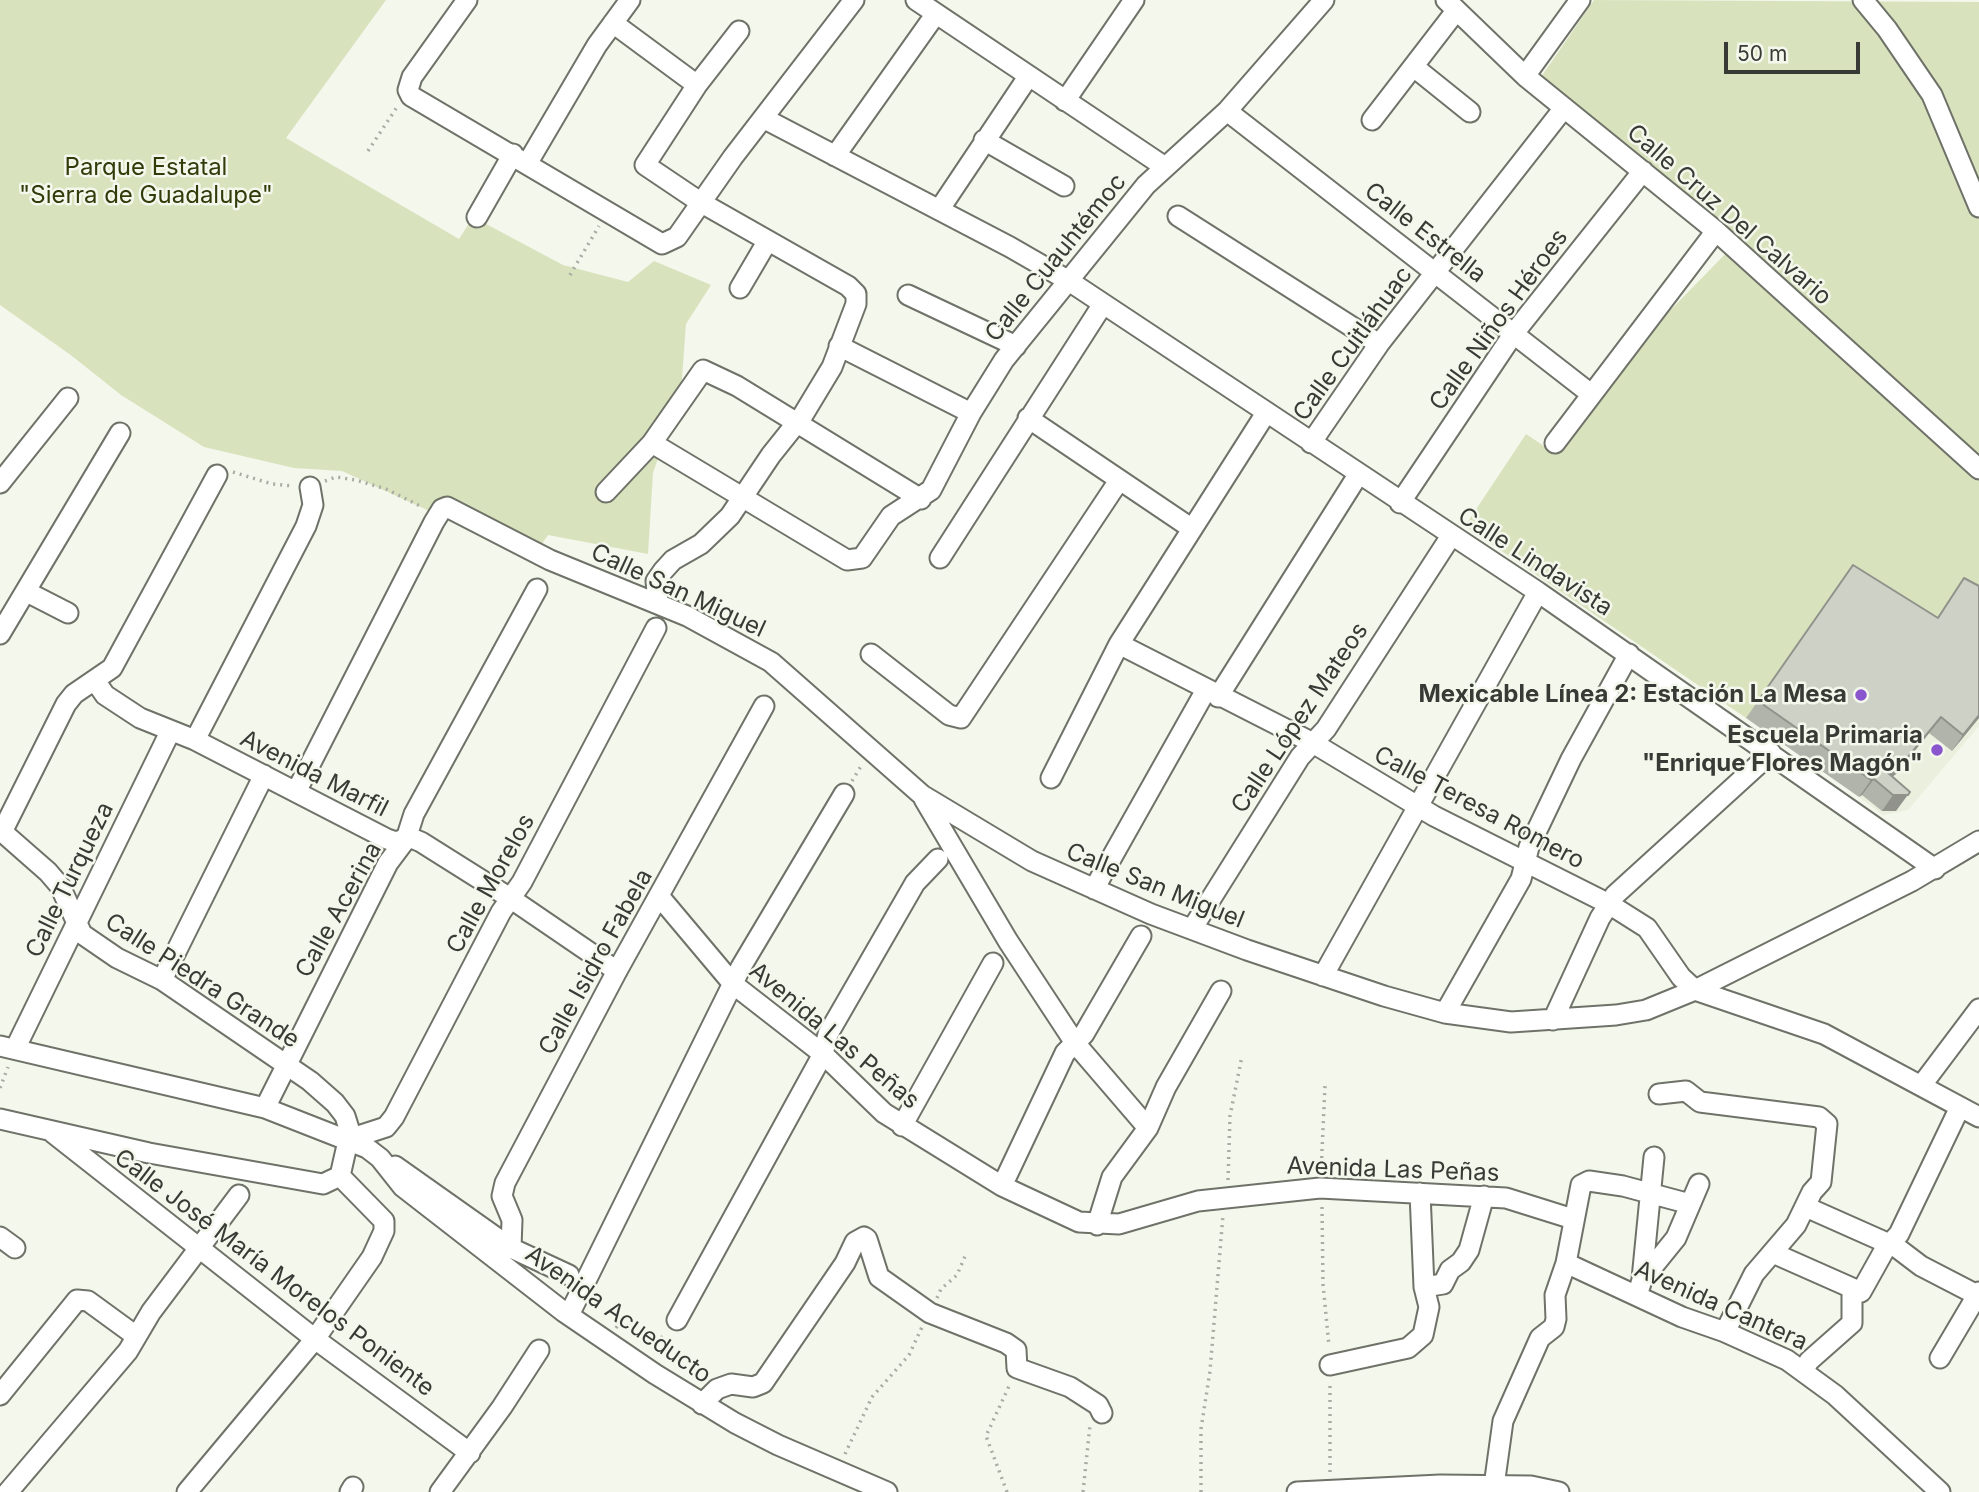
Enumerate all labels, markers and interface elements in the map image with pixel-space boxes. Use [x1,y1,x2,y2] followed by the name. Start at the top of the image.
[1727,28,1864,72] scale bar
[1737,41,1787,66] text: 50 m
[1621,118,1837,312] street label: Calle Cruz Del Calvario
[19,154,273,210] park label: Parque Estatal "Sierra de Guadalupe"
[979,168,1133,348] street label: Calle Cuauhtémoc
[1359,177,1491,289] street label: Calle Estrella
[1424,224,1574,416] street label: Calle Niños Héroes
[1287,261,1419,427] street label: Calle Cuitláhuac
[1452,501,1618,623] street label: Calle Lindavista
[586,538,770,644] street label: Calle San Miguel
[1226,617,1374,819] street label: Calle López Mateos
[1418,681,1847,709] place label: Mexicable Línea 2: Estación La Mesa
[1853,687,1869,703] marker: Mexicable Línea 2: Estación La Mesa
[1642,722,1923,778] place label: Escuela Primaria "Enrique Flores Magón"
[235,724,393,824] street label: Avenida Marfil
[1369,740,1589,876] street label: Calle Teresa Romero
[1929,742,1945,758] marker: Escuela Primaria "Enrique Flores Magón"
[20,798,120,962] street label: Calle Turqueza
[441,809,541,959] street label: Calle Morelos
[290,837,388,983] street label: Calle Acerina
[1062,837,1248,935] street label: Calle San Miguel
[533,864,659,1060] street label: Calle Isidro Fabela
[99,907,305,1055] street label: Calle Piedra Grande
[743,957,925,1115] street label: Avenida Las Peñas
[108,1143,440,1403] street label: Calle José María Morelos Poniente
[1286,1152,1500,1188] street label: Avenida Las Peñas
[520,1240,716,1390] street label: Avenida Acueducto
[1630,1255,1812,1357] street label: Avenida Cantera

